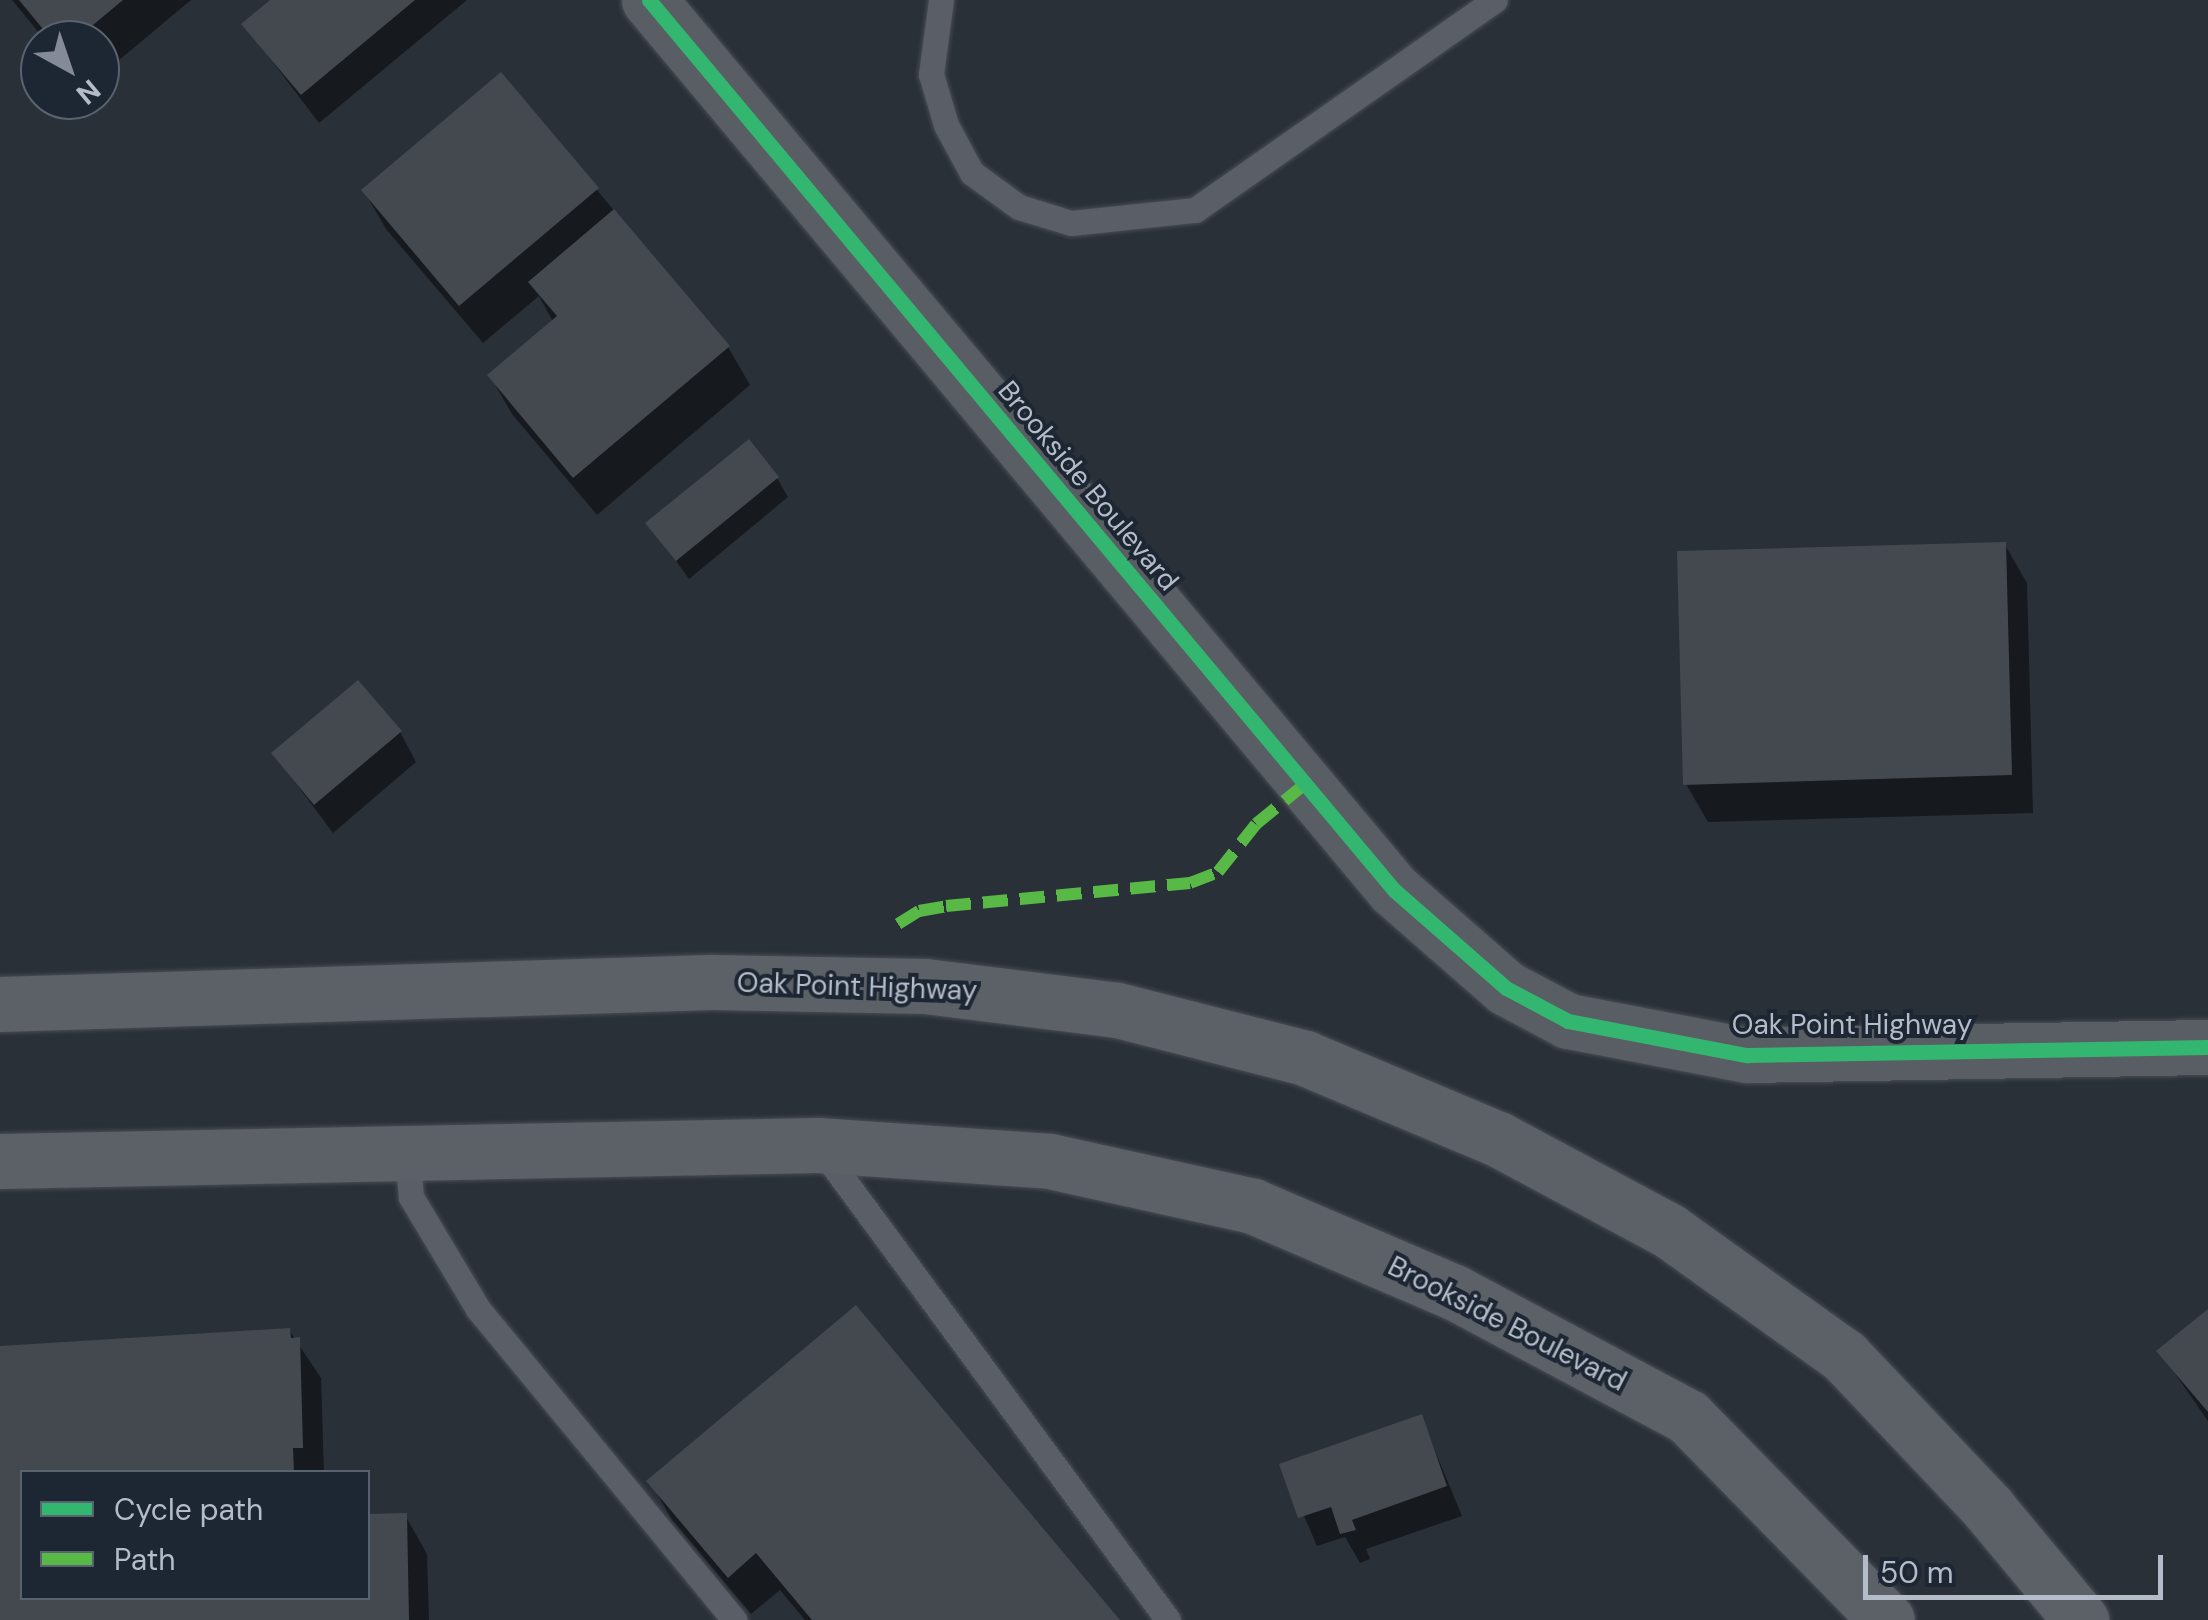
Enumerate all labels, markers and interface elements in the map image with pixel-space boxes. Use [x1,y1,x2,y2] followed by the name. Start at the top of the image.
[20,20,120,120] north arrow
[69,71,108,113] text: N
[991,375,1185,597] street label: Brookside Boulevard
[736,966,978,1008] street label: Oak Point Highway
[1732,1008,1972,1042] street label: Oak Point Highway
[1382,1249,1632,1399] street label: Brookside Boulevard
[20,1470,370,1600] legend
[114,1490,263,1529] text: Cycle path
[1868,1535,2168,1597] scale bar
[114,1540,176,1579] text: Path
[1880,1553,1954,1592] text: 50 m

